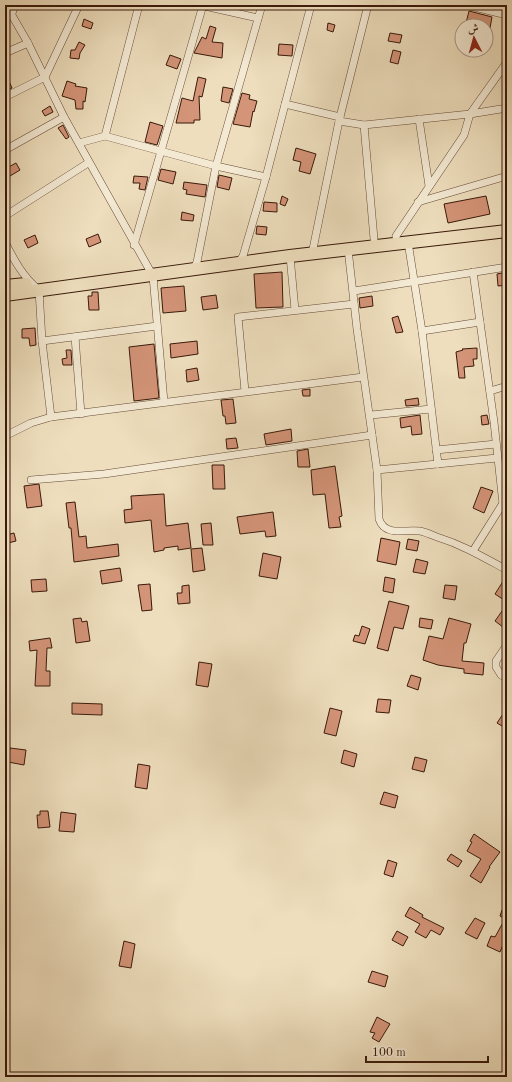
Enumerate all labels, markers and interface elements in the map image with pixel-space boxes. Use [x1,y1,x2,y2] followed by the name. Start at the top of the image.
[454,18,494,58] north arrow
[467,23,479,36] text: ش
[366,1038,488,1064] scale bar
[372,1047,406,1059] text: 100 m

